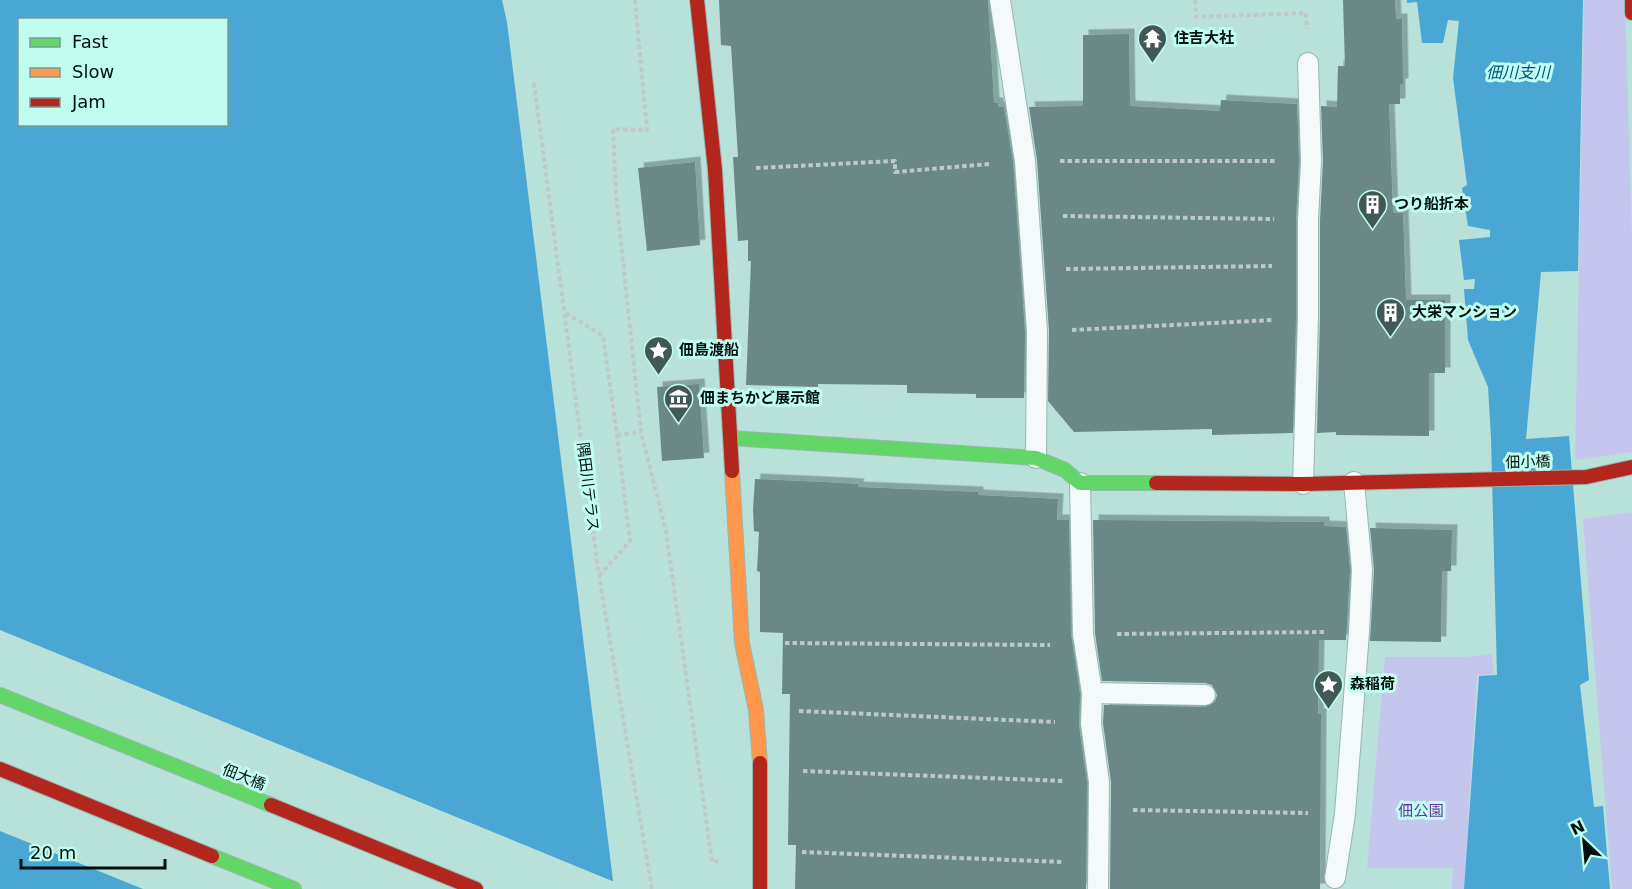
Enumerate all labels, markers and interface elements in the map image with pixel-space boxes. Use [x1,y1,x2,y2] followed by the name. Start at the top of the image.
[18,18,228,126] legend
[1137,22,1169,64] temple icon: 住吉大社
[1174,29,1234,47] place label: 住吉大社
[72,31,108,52] text: Fast
[72,61,114,82] text: Slow
[1486,63,1552,82] water label: 佃川支川
[71,91,106,112] text: Jam
[1357,188,1389,230] building icon: つり船折本
[1394,195,1469,213] place label: つり船折本
[1375,296,1407,338] building icon: 大栄マンション
[1412,303,1517,321] place label: 大栄マンション
[642,334,674,376] place icon: 佃島渡船
[679,341,739,359] place label: 佃島渡船
[663,382,695,424] museum icon: 佃まちかど展示館
[700,389,820,407] place label: 佃まちかど展示館
[574,441,602,533] street label: 隅田川テラス
[1505,453,1551,471] street label: 佃小橋
[1313,668,1345,710] place icon: 森稲荷
[1350,675,1395,693] place label: 森稲荷
[220,760,268,794] street label: 佃大橋
[1398,802,1444,820] park label: 佃公園
[1554,811,1614,871] north arrow
[1567,816,1588,839] text: N
[21,832,165,870] scale bar
[30,842,76,863] text: 20 m

